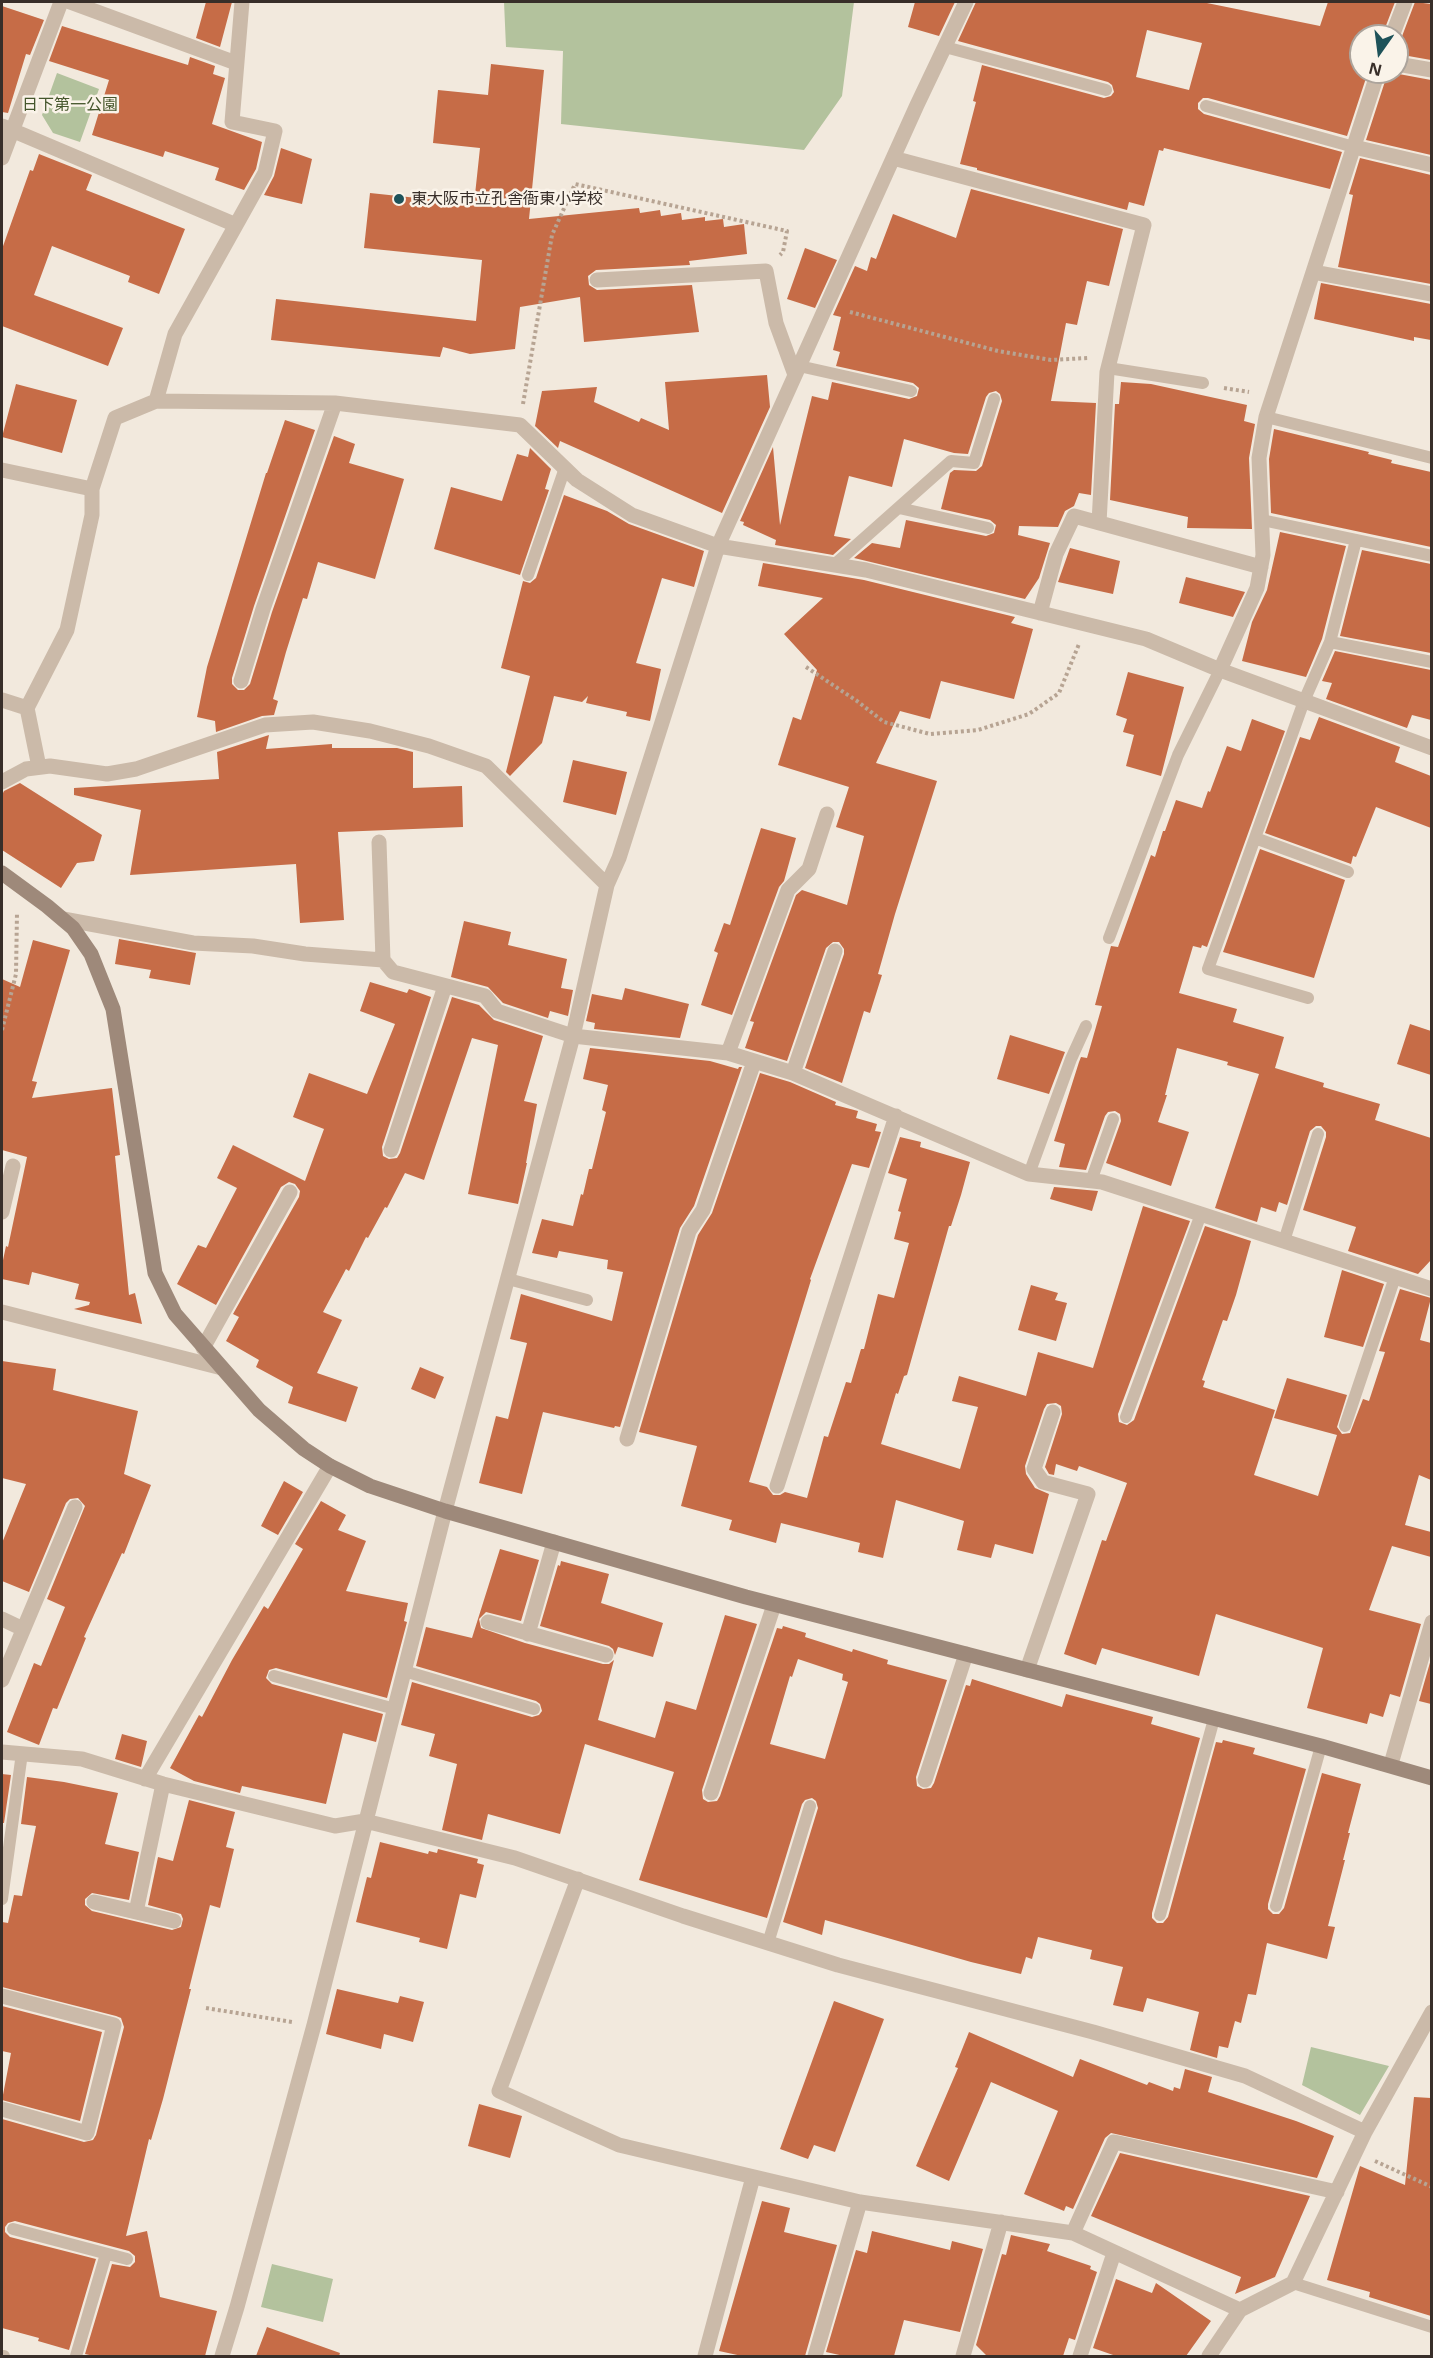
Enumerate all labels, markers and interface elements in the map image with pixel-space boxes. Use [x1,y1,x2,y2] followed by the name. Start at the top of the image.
[1349,24,1409,84] north arrow
[1366,57,1384,82] text: N
[22,95,118,115] park label: 日下第一公園
[411,189,603,209] place label: 東大阪市立孔舎衙東小学校
[392,192,406,206] marker: 東大阪市立孔舎衙東小学校

